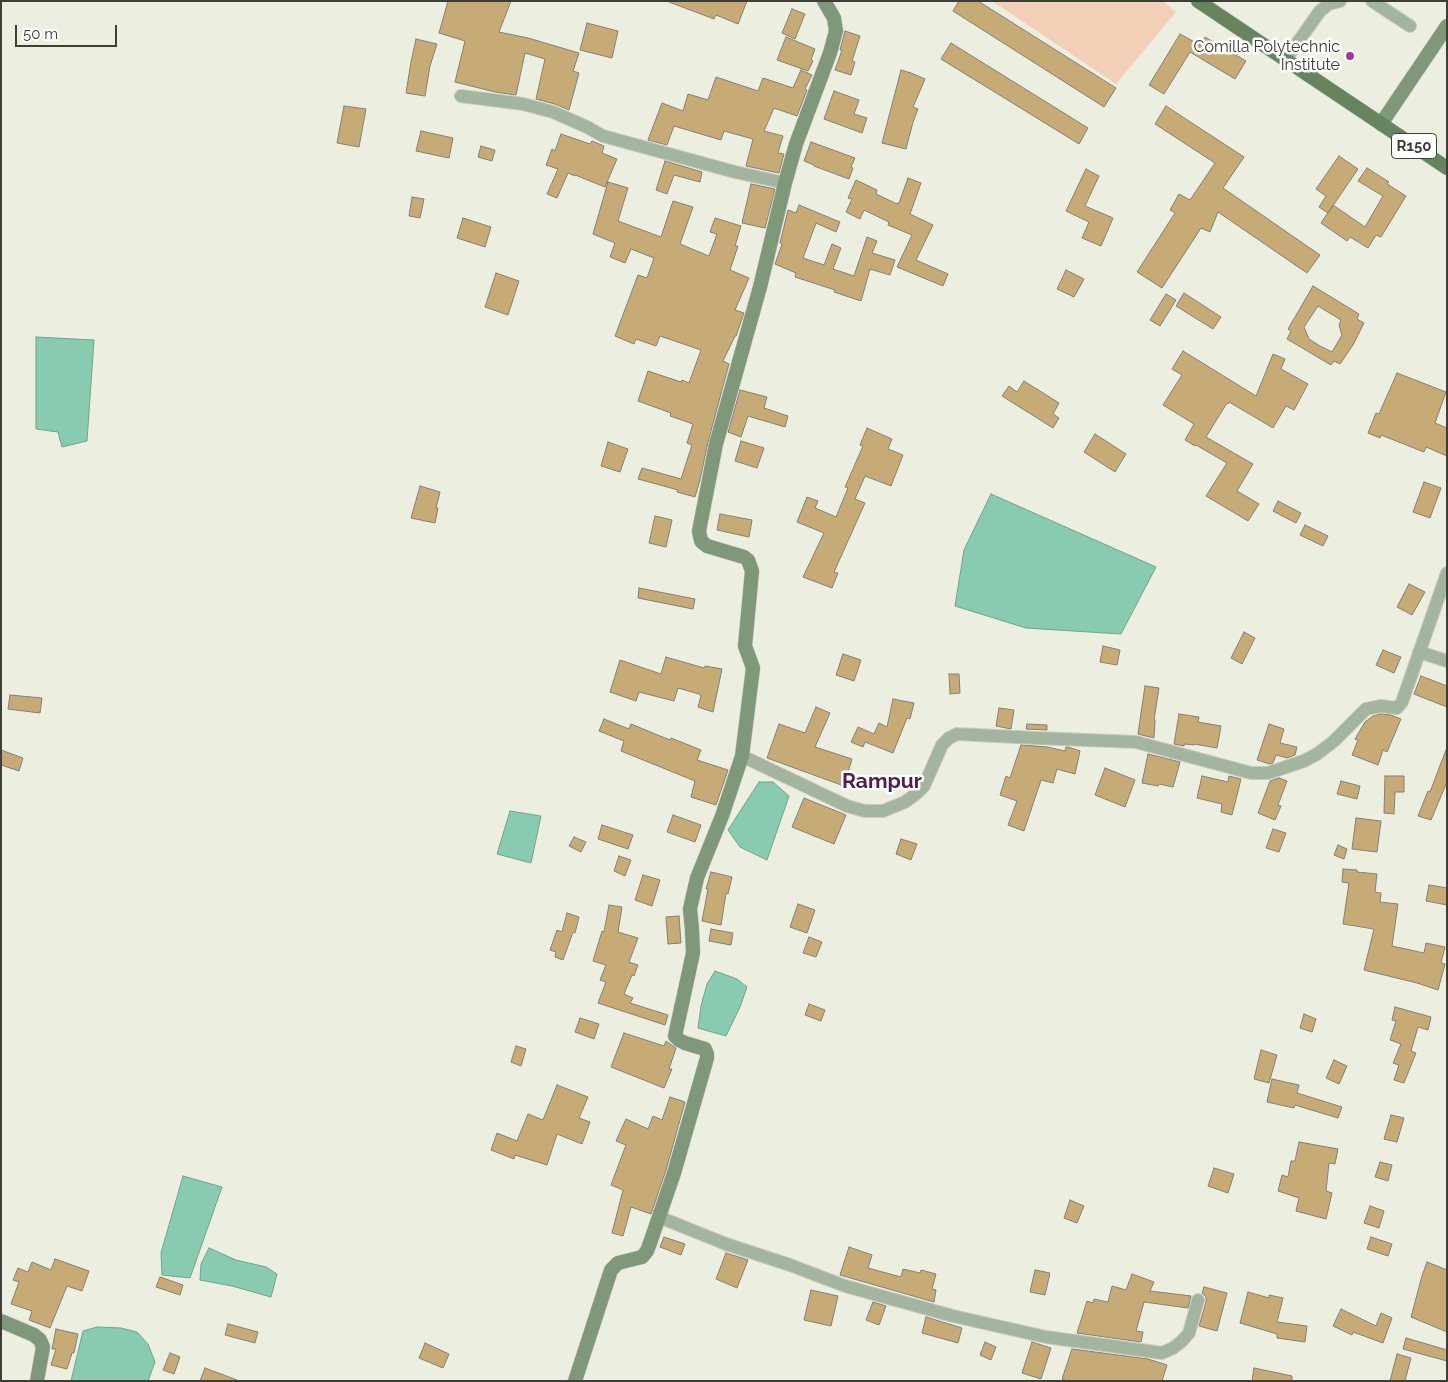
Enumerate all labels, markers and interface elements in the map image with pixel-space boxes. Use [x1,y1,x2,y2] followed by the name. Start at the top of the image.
[18,15,120,47] scale bar
[23,25,58,43] text: 50 m
[1193,37,1340,75] place label: Comilla Polytechnic Institute
[1344,50,1356,62] marker: Comilla Polytechnic Institute
[1392,134,1436,158] road number: R150
[842,769,922,795] district label: Rampur

